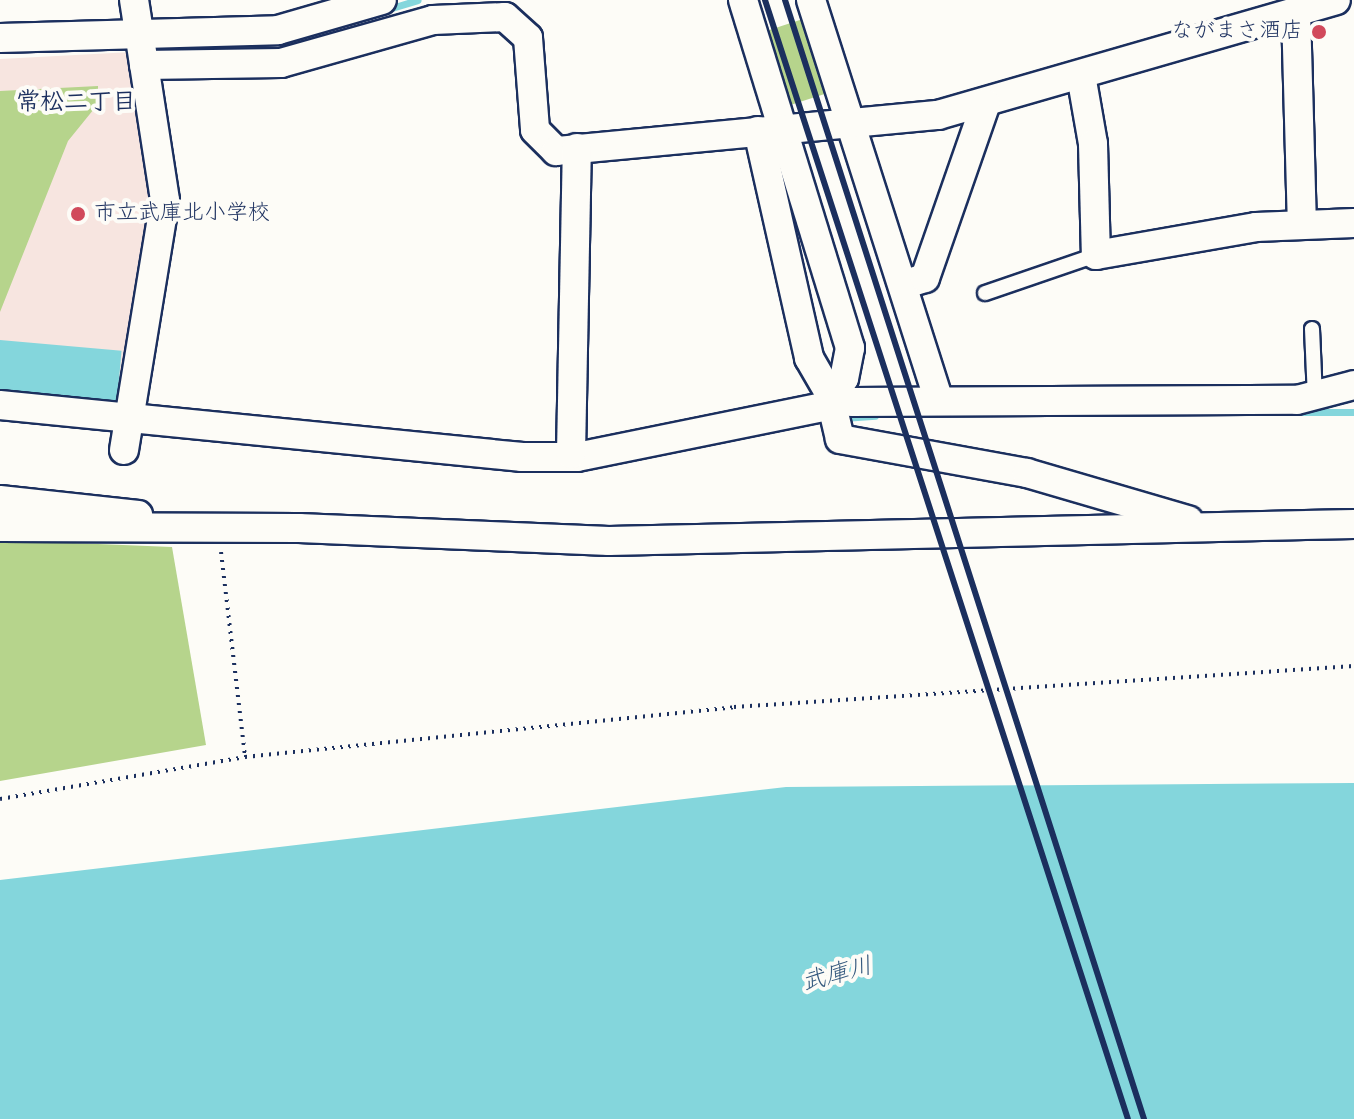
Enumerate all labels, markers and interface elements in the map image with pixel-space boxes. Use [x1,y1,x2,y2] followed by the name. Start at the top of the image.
[1171,19,1303,45] place label: ながまさ酒店
[1310,23,1328,41] marker: ながまさ酒店
[16,89,136,117] district label: 常松二丁目
[94,201,270,227] place label: 市立武庫北小学校
[69,205,87,223] marker: 市立武庫北小学校
[798,952,876,998] water label: 武庫川

